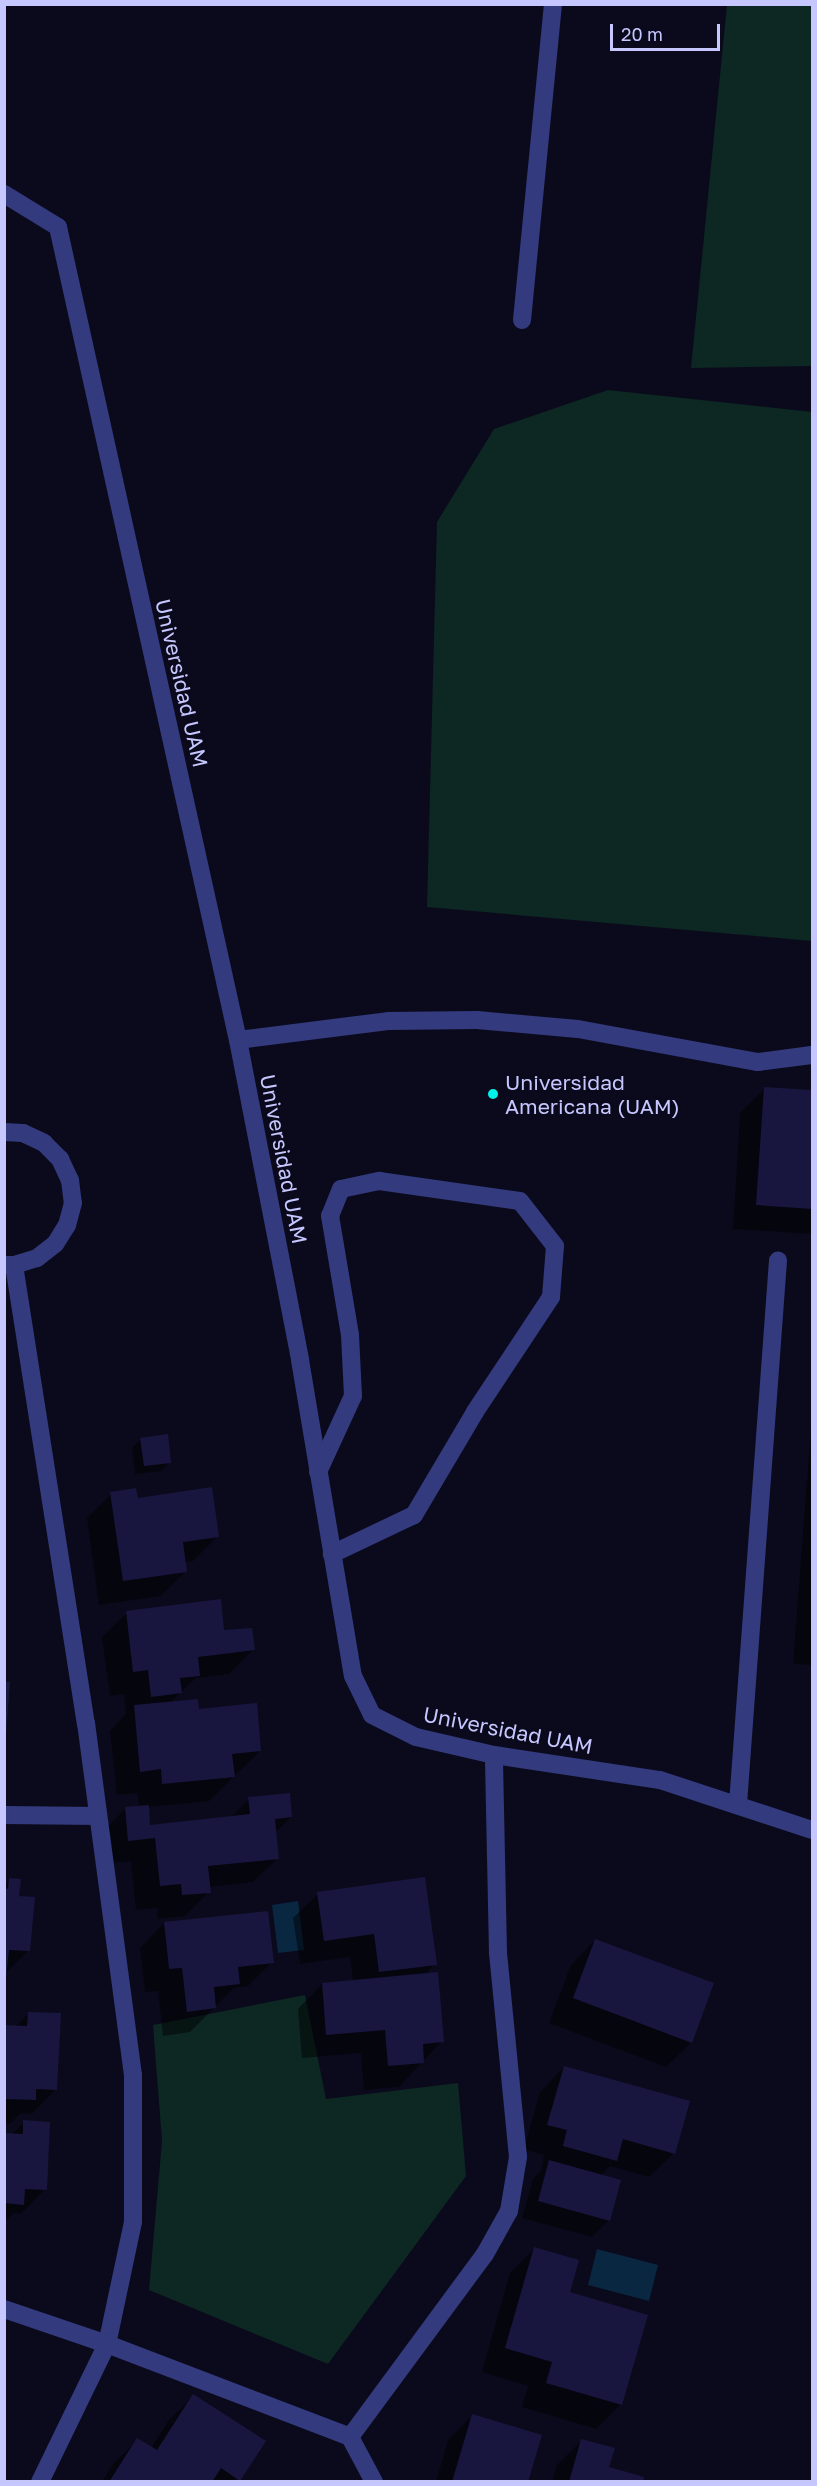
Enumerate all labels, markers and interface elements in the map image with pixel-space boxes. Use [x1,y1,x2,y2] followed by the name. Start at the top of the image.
[613,12,722,50] scale bar
[621,23,663,45] text: 20 m
[150,596,214,770] street label: Universidad UAM
[505,1069,680,1119] place label: Universidad Americana (UAM)
[255,1072,313,1246] street label: Universidad UAM
[486,1087,500,1101] marker: Universidad Americana (UAM)
[421,1701,595,1759] street label: Universidad UAM

